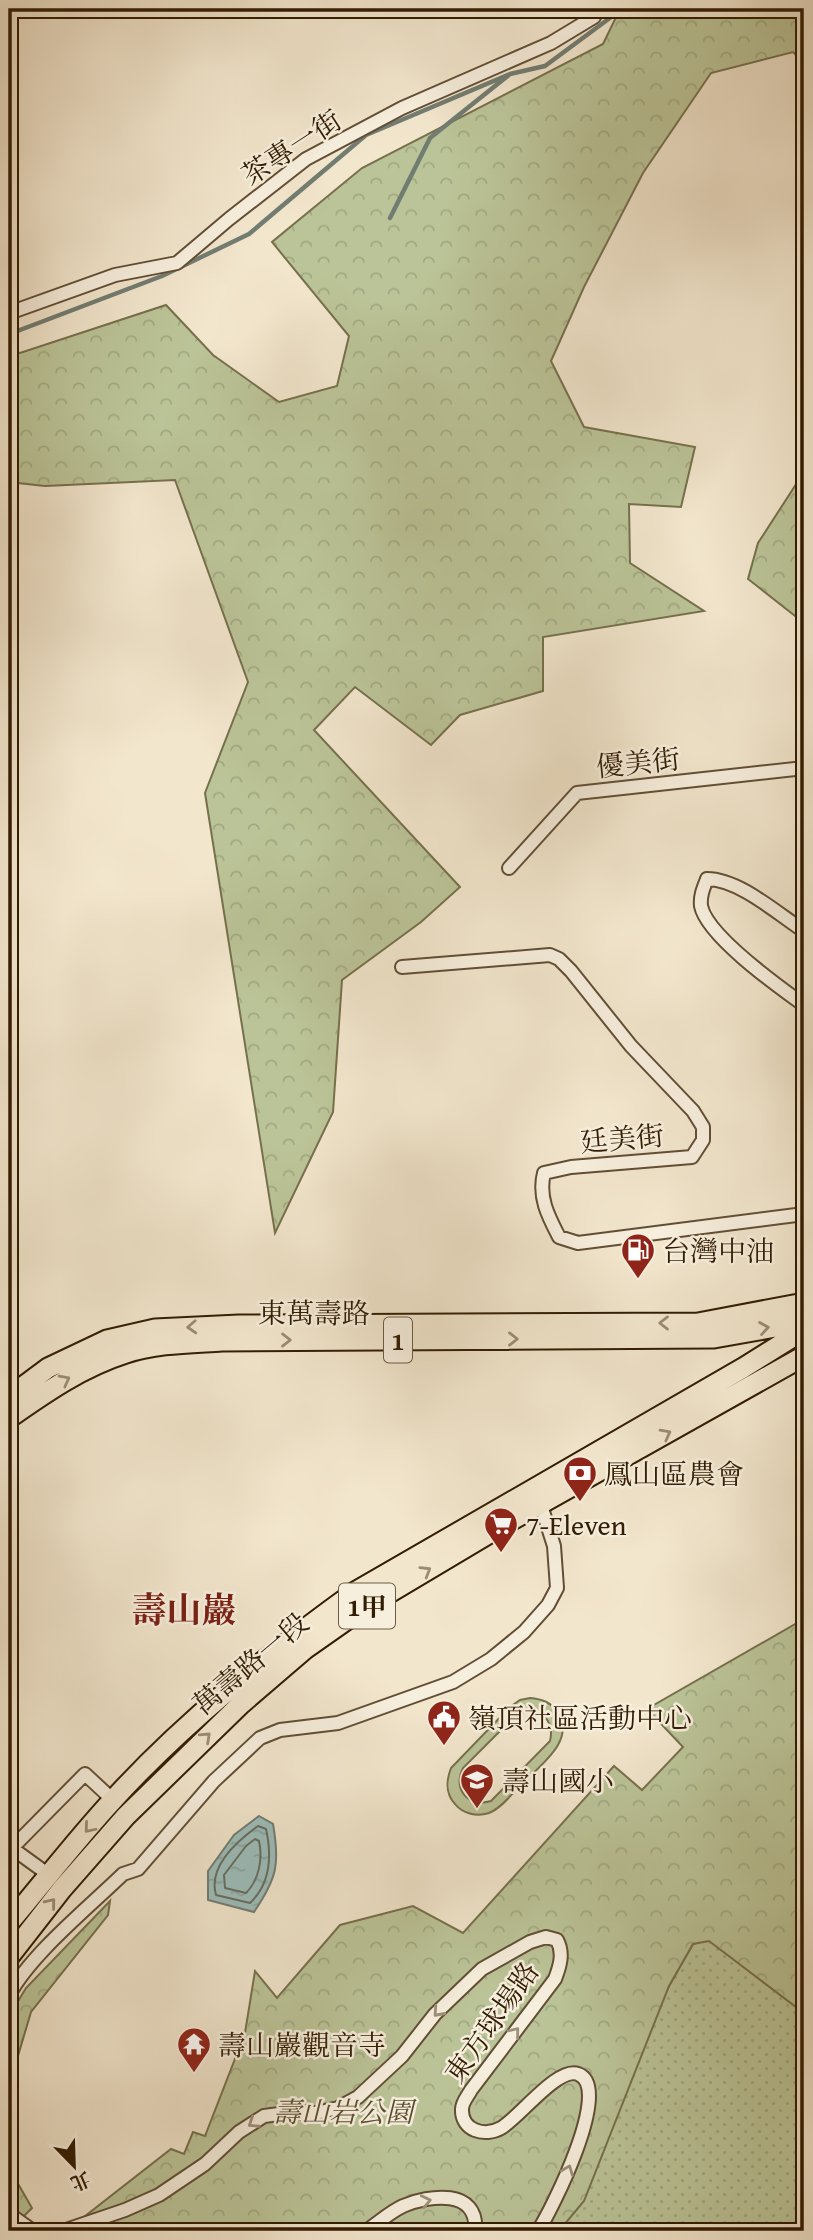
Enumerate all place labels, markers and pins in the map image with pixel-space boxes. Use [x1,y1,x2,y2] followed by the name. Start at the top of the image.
[662,1230,774,1271] place label: 台灣中油
[619,1231,657,1280] fuel station icon: 台灣中油
[604,1453,744,1494] place label: 鳳山區農會
[561,1454,599,1503] bank icon: 鳳山區農會
[526,1504,627,1545] place label: 7-Eleven
[482,1505,520,1554] supermarket icon: 7-Eleven
[468,1697,692,1738] place label: 嶺頂社區活動中心
[425,1698,463,1747] public building icon: 嶺頂社區活動中心
[502,1760,614,1801] place label: 壽山國小
[458,1761,496,1810] school or university icon: 壽山國小
[218,2024,386,2065] place label: 壽山巖觀音寺
[175,2025,213,2074] temple icon: 壽山巖觀音寺

